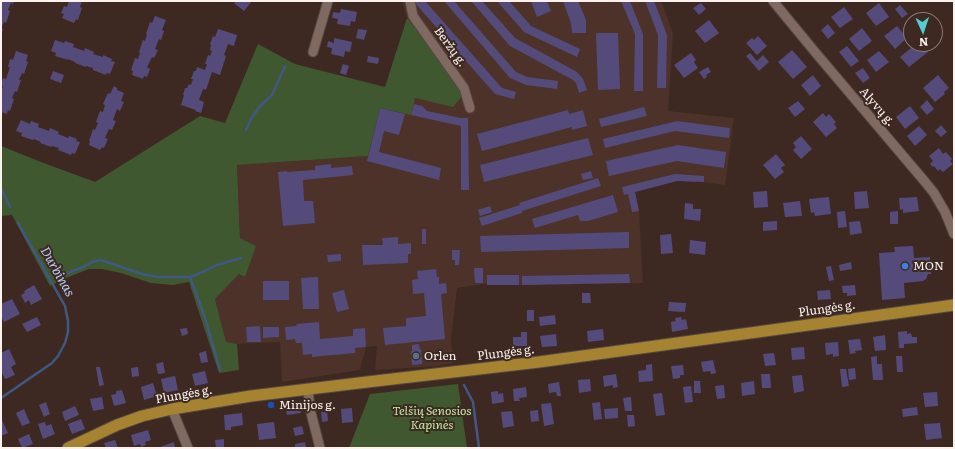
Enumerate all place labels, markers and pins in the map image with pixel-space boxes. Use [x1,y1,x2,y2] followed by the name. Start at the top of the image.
[913,259,944,273] place label: MON
[900,261,910,271] marker: MON
[424,349,457,363] place label: Orlen
[411,351,421,361] marker: Orlen
[279,398,336,412] place label: Minijos g.
[266,400,276,410] marker: Minijos g.

